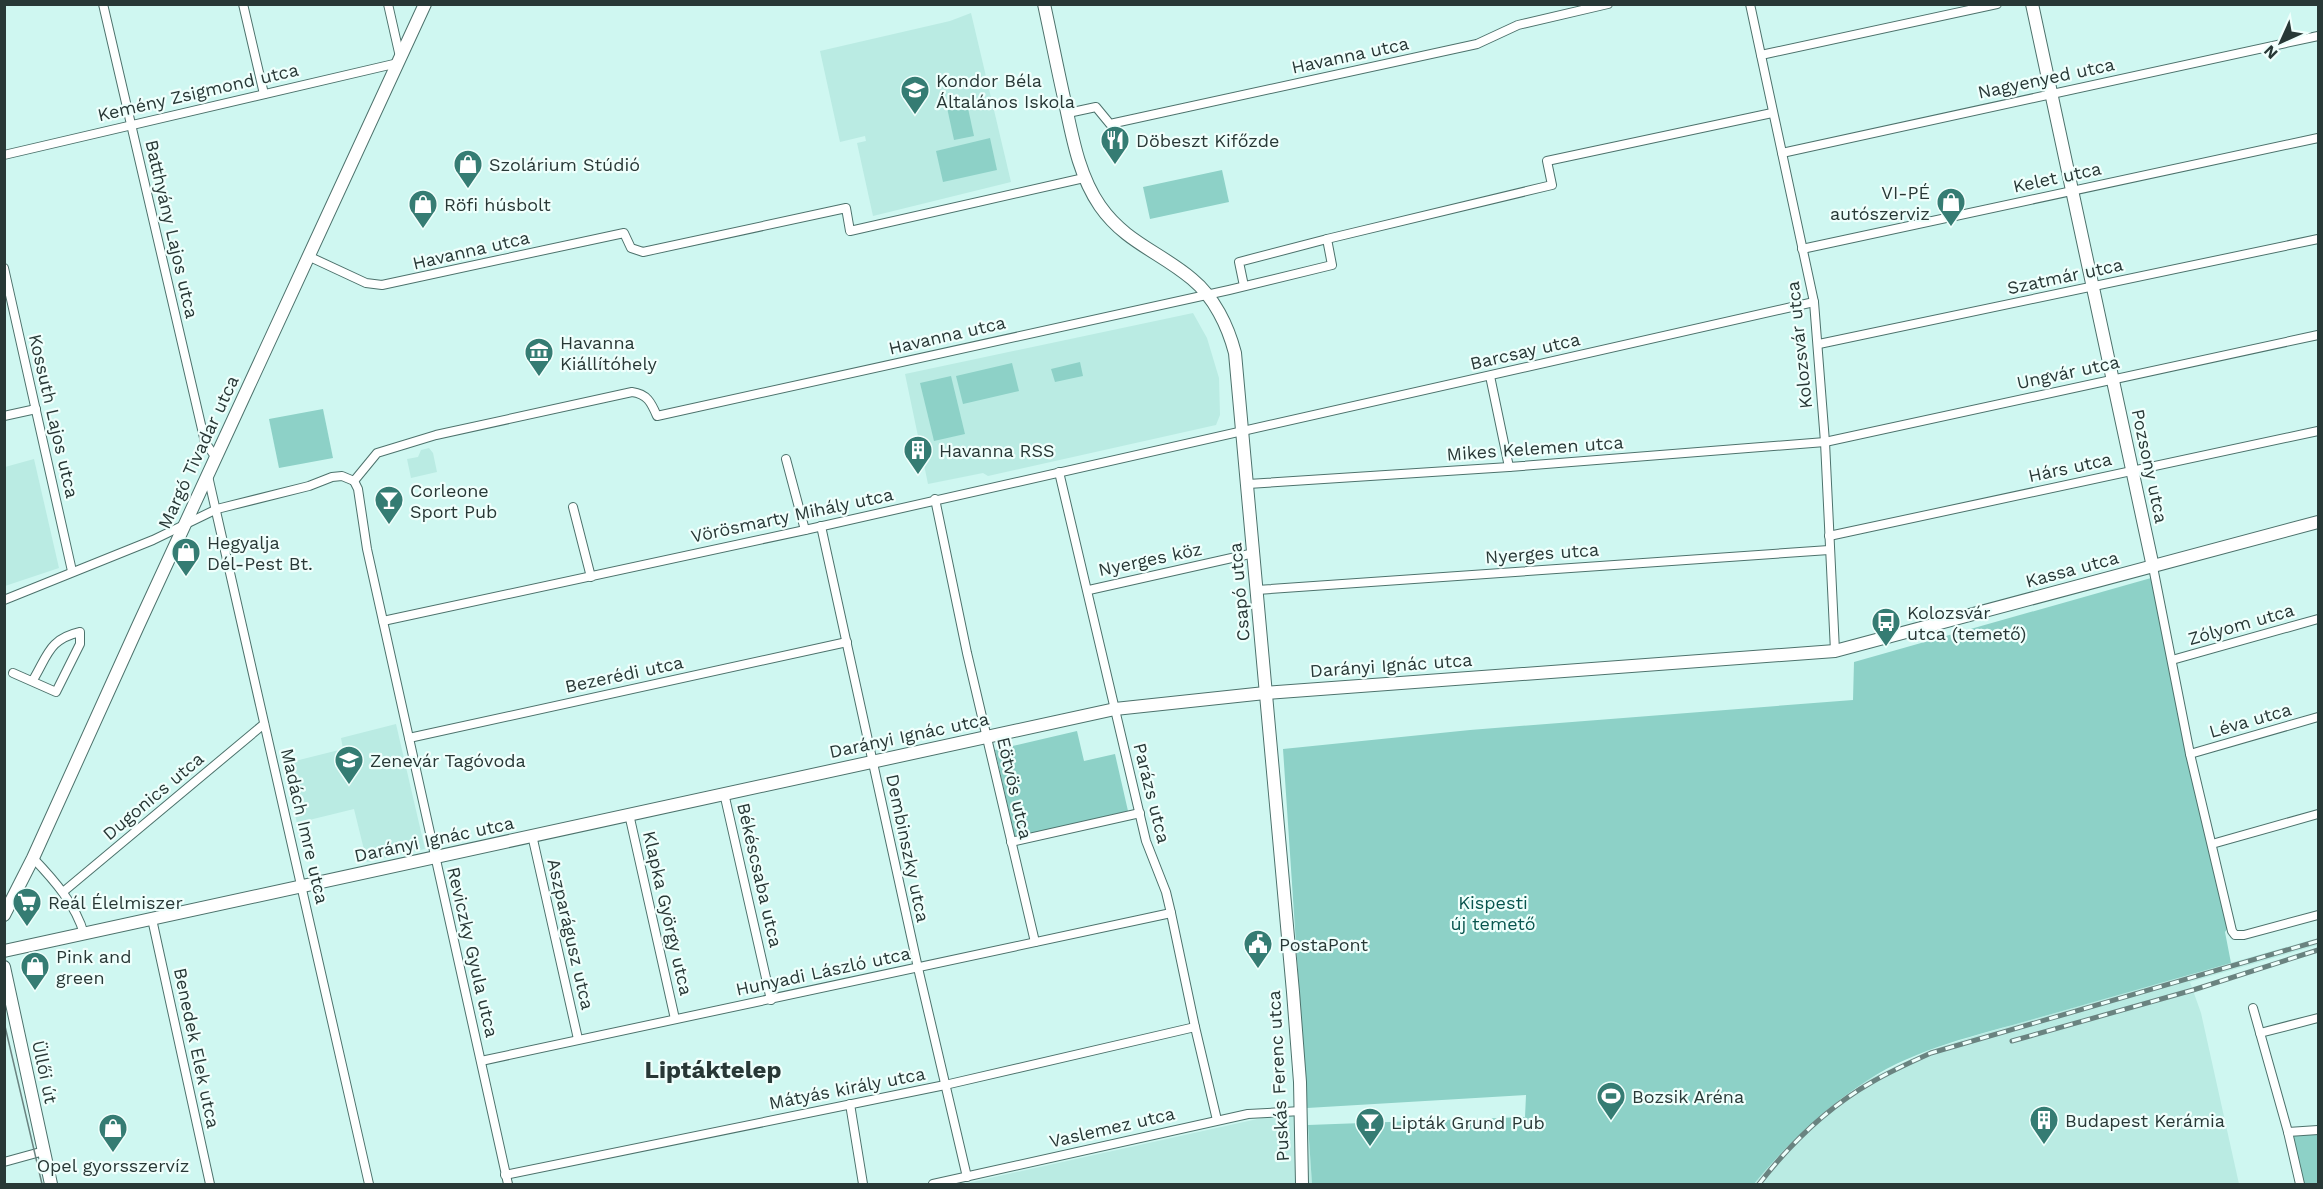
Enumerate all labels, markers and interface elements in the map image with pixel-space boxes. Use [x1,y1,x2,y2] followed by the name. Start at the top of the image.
[2251,12,2311,72] north arrow
[1289,32,1411,78] street label: Havanna utca
[2260,41,2282,63] text: N
[1976,53,2116,103] street label: Nagyenyed utca
[96,59,300,125] street label: Kemény Zsigmond utca
[936,70,1075,112] place label: Kondor Béla Általános Iskola
[899,74,931,116] school or university icon: Kondor Béla Általános Iskola
[1099,124,1131,166] restaurant icon: Döbeszt Kifőzde
[1136,130,1279,151] place label: Döbeszt Kifőzde
[141,138,203,320] street label: Batthyány Lajos utca
[452,148,484,190] shop icon: Szolárium Stúdió
[489,154,640,175] place label: Szolárium Stúdió
[2011,157,2103,197] street label: Kelet utca
[1830,182,1930,224] place label: VI-PÉ autószerviz
[1935,186,1967,228] shop icon: VI-PÉ autószerviz
[407,188,439,230] shop icon: Röfi húsbolt
[444,194,551,215] place label: Röfi húsbolt
[410,226,532,274] street label: Havanna utca
[2005,253,2125,299] street label: Szatmár utca
[1782,280,1816,410] street label: Kolozsvár utca
[886,311,1008,359] street label: Havanna utca
[1468,328,1582,374] street label: Barcsay utca
[25,332,83,500] street label: Kossuth Lajos utca
[560,332,658,374] place label: Havanna Kiállítóhely
[523,336,555,378] museum icon: Havanna Kiállítóhely
[2015,351,2121,393] street label: Ungvár utca
[153,372,243,532] street label: Margó Tivadar utca
[2128,407,2172,525] street label: Pozsony utca
[1446,431,1624,465] street label: Mikes Kelemen utca
[902,434,934,476] building icon: Havanna RSS
[939,440,1055,461] place label: Havanna RSS
[2026,448,2114,486] street label: Hárs utca
[410,480,497,522] place label: Corleone Sport Pub
[689,483,895,547] street label: Vörösmarty Mihály utca
[373,484,405,526] bar icon: Corleone Sport Pub
[207,532,313,574] place label: Hegyalja Dél-Pest Bt.
[170,536,202,578] shop icon: Hegyalja Dél-Pest Bt.
[1096,538,1204,580] street label: Nyerges köz
[1484,539,1600,567] street label: Nyerges utca
[1224,542,1254,642] street label: Csapó utca
[2023,546,2121,592] street label: Kassa utca
[2186,599,2296,649] street label: Zólyom utca
[1907,602,2026,644] place label: Kolozsvár utca (temető)
[1870,606,1902,648] bus stop icon: Kolozsvár utca (temető)
[1309,649,1473,681] street label: Darányi Ignác utca
[563,651,685,697] street label: Bezerédi utca
[2206,698,2294,742] street label: Léva utca
[827,708,991,762] street label: Darányi Ignác utca
[993,735,1037,841] street label: Eötvös utca
[1129,741,1175,845] street label: Parázs utca
[333,744,365,786] school or university icon: Zenevár Tagóvoda
[277,746,333,906] street label: Madách Imre utca
[98,748,208,844] street label: Dugonics utca
[370,750,526,771] place label: Zenevár Tagóvoda
[882,772,934,924] street label: Dembinszky utca
[733,801,787,949] street label: Békéscsaba utca
[352,812,516,866] street label: Darányi Ignác utca
[639,829,697,997] street label: Klapka György utca
[543,856,599,1012] street label: Aszparágusz utca
[443,865,503,1039] street label: Reviczky Gyula utca
[11,886,43,928] supermarket icon: Reál Élelmiszer
[48,892,183,913] place label: Reál Élelmiszer
[1450,892,1536,934] park label: Kispesti új temető
[1242,928,1274,970] public building icon: PostaPont
[1279,934,1368,955] place label: PostaPont
[734,942,912,1000] street label: Hunyadi László utca
[56,946,131,988] place label: Pink and green
[19,950,51,992] shop icon: Pink and green
[170,966,224,1130] street label: Benedek Elek utca
[1263,990,1293,1162] street label: Puskás Ferenc utca
[28,1039,62,1106] street label: Üllői út
[644,1056,782,1084] district label: Liptáktelep
[767,1063,927,1113] street label: Mátyás király utca
[1595,1080,1627,1122] sports icon: Bozsik Aréna
[1632,1086,1744,1107] place label: Bozsik Aréna
[1047,1102,1177,1152] street label: Vaslemez utca
[2028,1104,2060,1146] building icon: Budapest Kerámia
[1354,1106,1386,1148] bar icon: Lipták Grund Pub
[2065,1110,2225,1131] place label: Budapest Kerámia
[97,1112,129,1154] shop icon: Opel gyorsszervíz
[1391,1112,1545,1133] place label: Lipták Grund Pub
[37,1155,189,1176] place label: Opel gyorsszervíz

